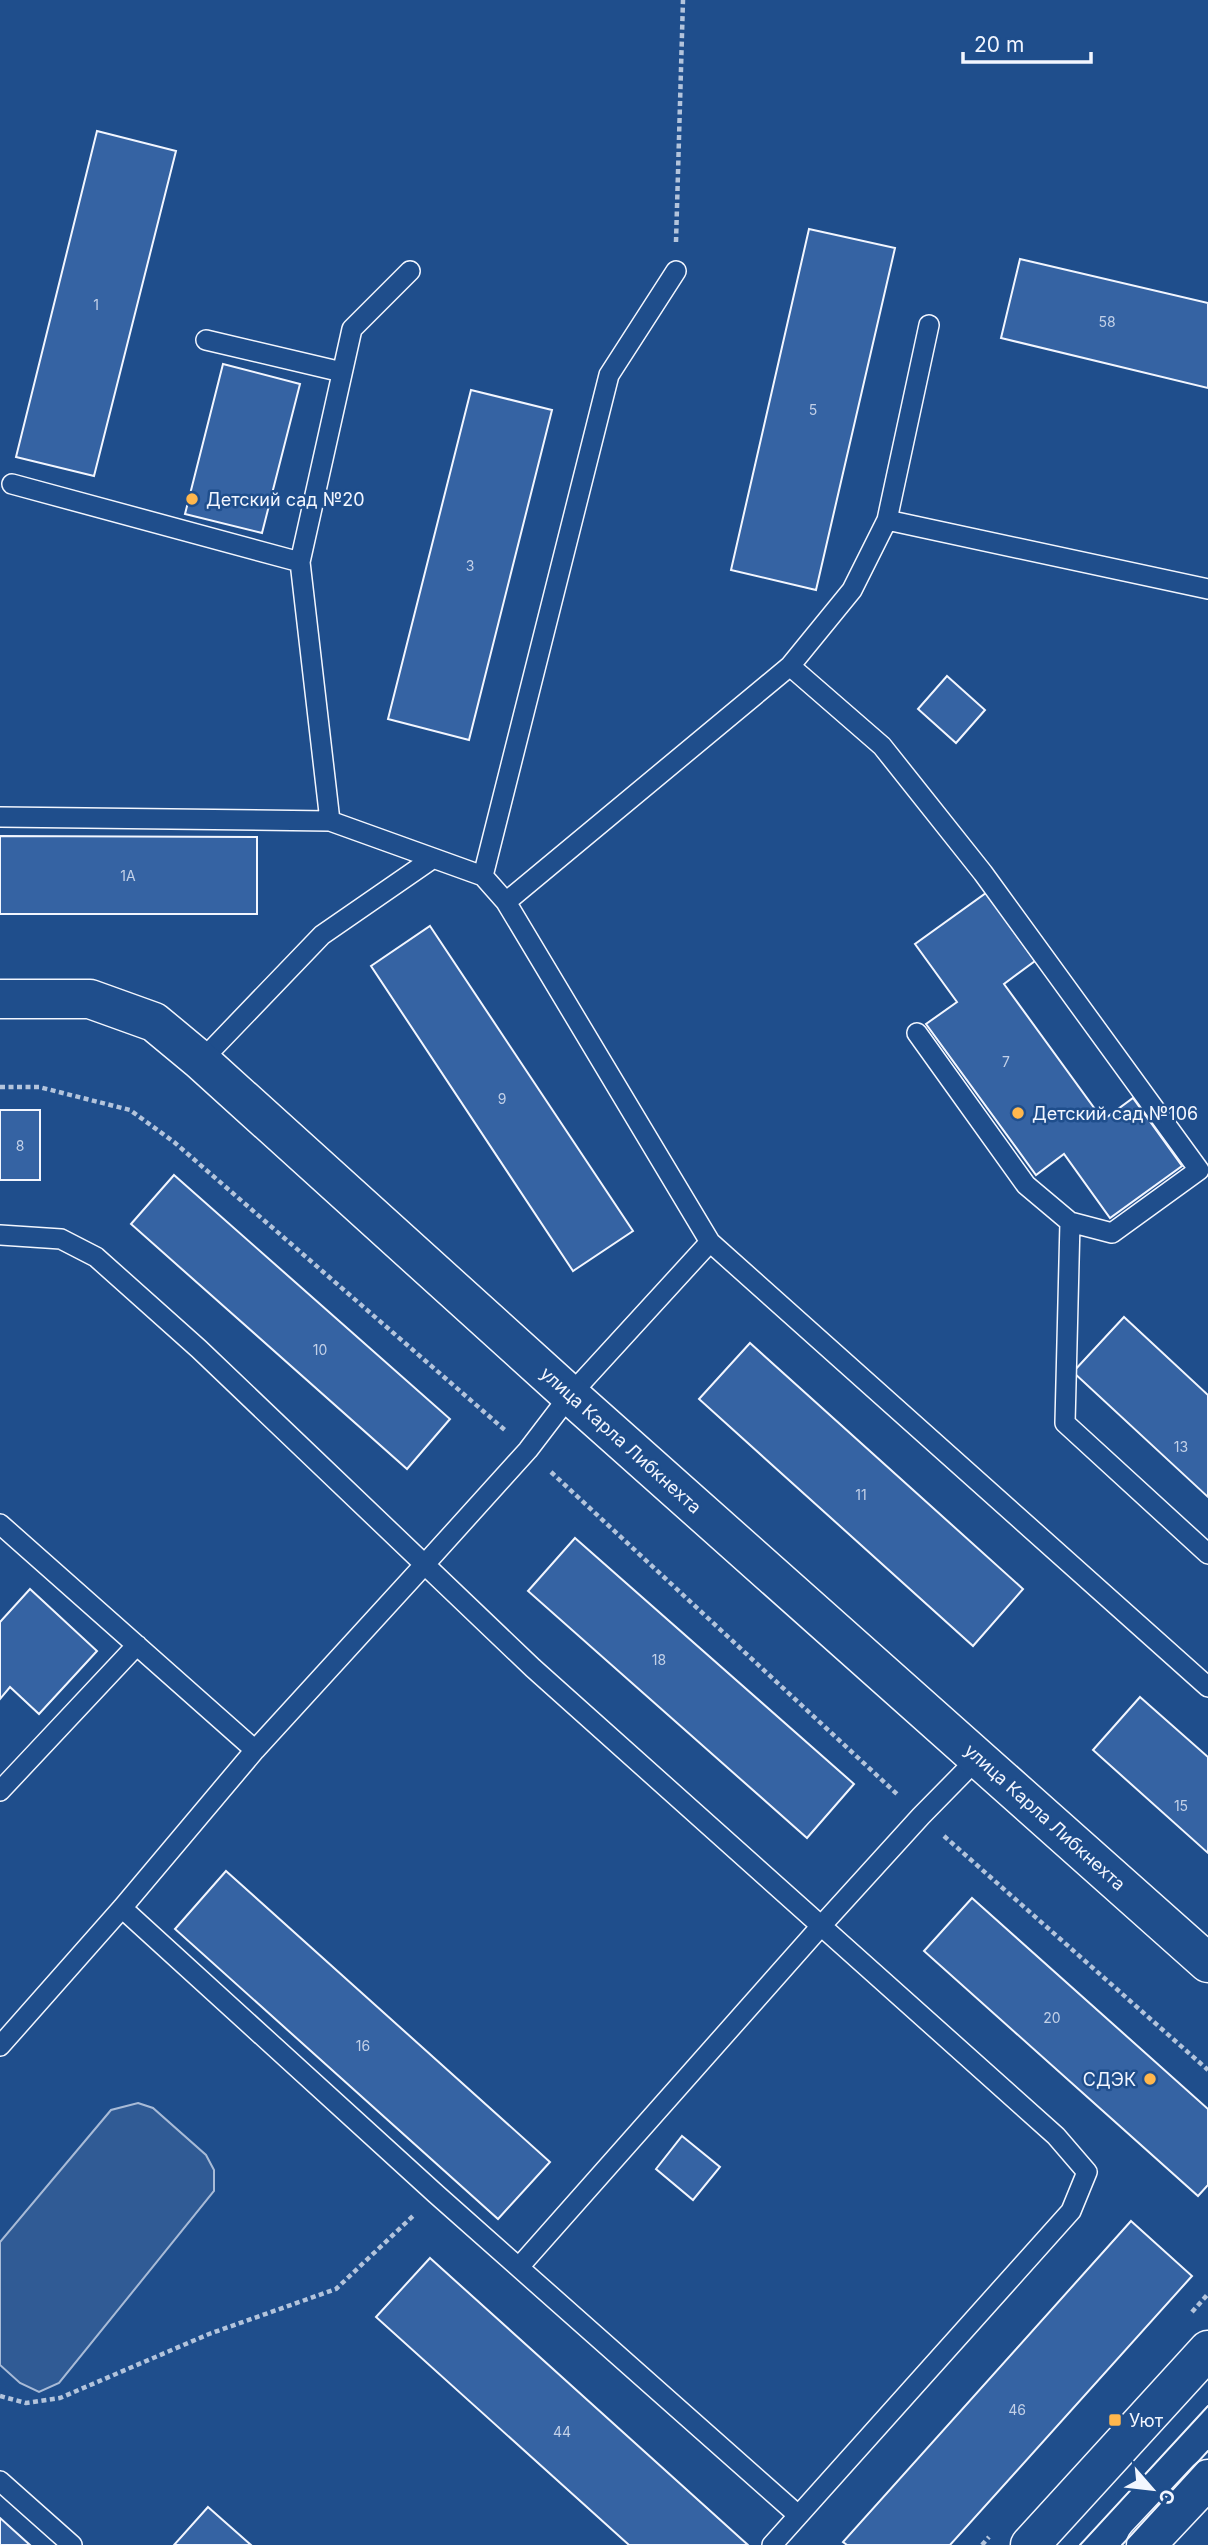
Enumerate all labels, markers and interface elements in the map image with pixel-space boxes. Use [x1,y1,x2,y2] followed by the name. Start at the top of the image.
[963,21,1091,65] scale bar
[974,32,1024,57] text: 20 m
[93,296,99,313] house number: 1
[1098,313,1116,330] house number: 58
[809,401,817,418] house number: 5
[206,489,365,510] place label: Детский сад №20
[184,491,200,507] marker: Детский сад №20
[466,557,474,574] house number: 3
[120,867,136,884] house number: 1А
[1002,1053,1010,1070] house number: 7
[498,1090,506,1107] house number: 9
[1032,1103,1198,1124] place label: Детский сад №106
[1010,1105,1026,1121] marker: Детский сад №106
[16,1137,24,1154] house number: 8
[313,1341,327,1358] house number: 10
[536,1362,706,1518] street label: улица Карла Либкнехта
[1174,1438,1188,1455] house number: 13
[855,1486,867,1503] house number: 11
[652,1651,666,1668] house number: 18
[960,1739,1130,1895] street label: улица Карла Либкнехта
[1174,1797,1188,1814] house number: 15
[1043,2009,1061,2026] house number: 20
[356,2037,370,2054] house number: 16
[1083,2069,1136,2090] place label: СДЭК
[1142,2071,1158,2087] marker: СДЭК
[1008,2401,1026,2418] house number: 46
[1129,2410,1164,2431] place label: Уют
[1107,2412,1123,2428] marker: Уют
[553,2423,571,2440] house number: 44
[1117,2454,1187,2524] north arrow
[1153,2485,1180,2508] text: С

